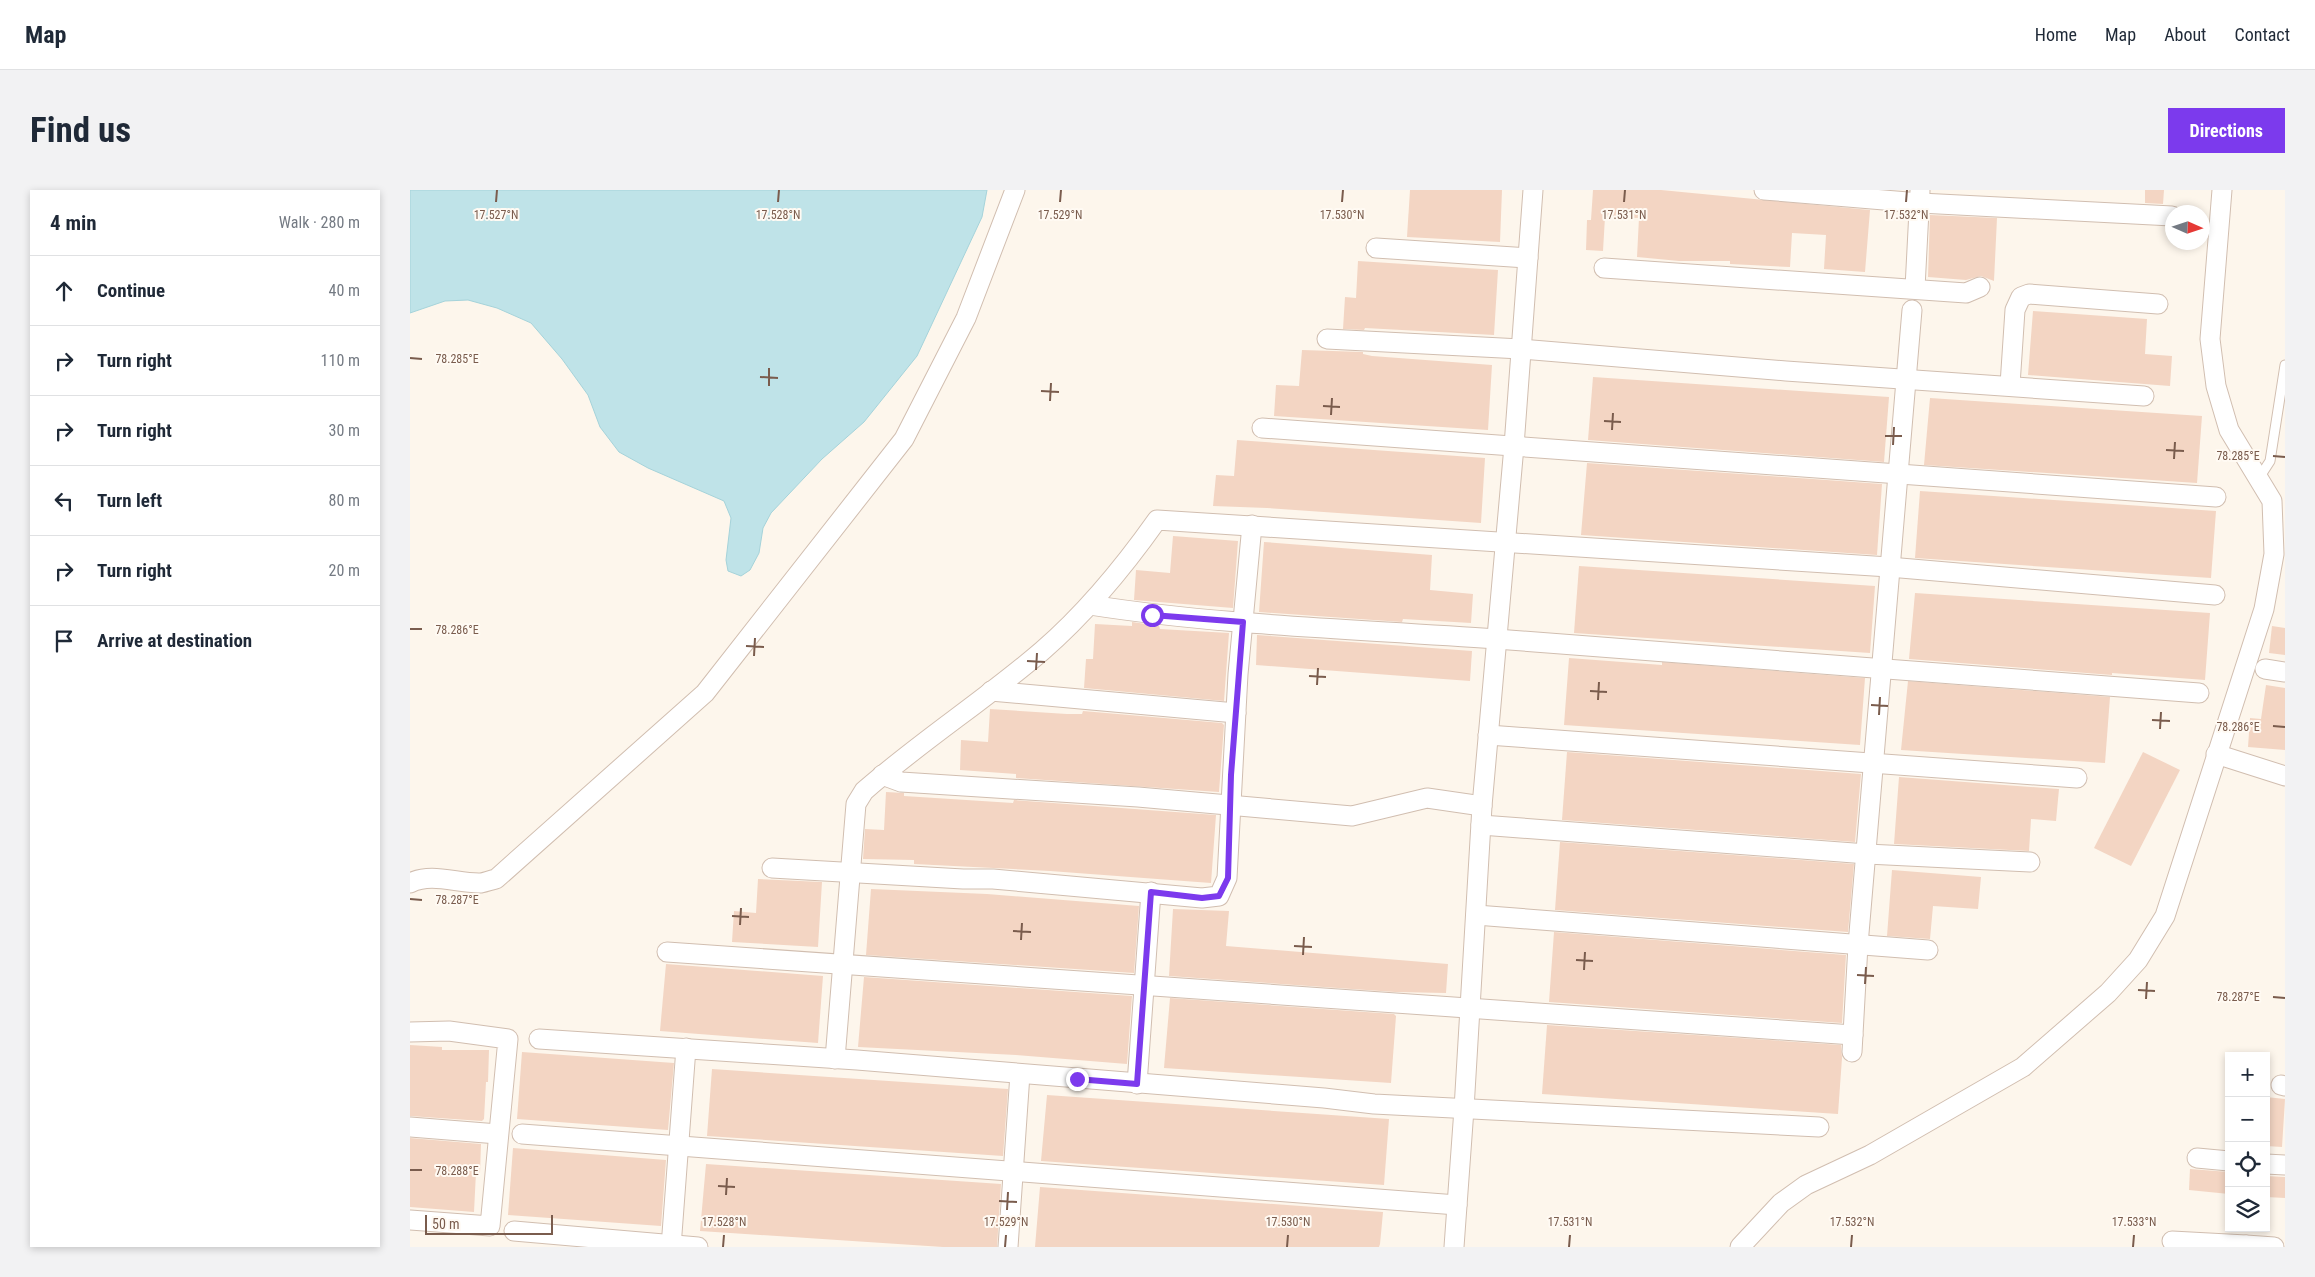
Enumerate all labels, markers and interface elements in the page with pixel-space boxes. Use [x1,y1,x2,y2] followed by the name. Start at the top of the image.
[25,21,66,49] text: Map
[2035,24,2077,45] text: Home
[2105,24,2136,45] text: Map
[2164,24,2206,45] text: About
[2234,24,2290,45] text: Contact
[2168,108,2285,153] button: Directions
[30,110,131,151] text: Find us
[2165,205,2210,250] north arrow
[474,208,518,222] text: 17.527°N
[756,208,800,222] text: 17.528°N
[1038,208,1082,222] text: 17.529°N
[1320,208,1364,222] text: 17.530°N
[1602,208,1646,222] text: 17.531°N
[1884,208,1928,222] text: 17.532°N
[50,211,97,235] text: 4 min
[279,213,360,232] text: Walk · 280 m
[50,277,78,305] icon: ahead
[97,279,165,302] text: Continue
[328,281,360,300] text: 40 m
[50,347,78,375] icon: right
[97,349,172,372] text: Turn right
[321,351,360,370] text: 110 m
[435,352,479,366] text: 78.285°E
[50,417,78,445] icon: right
[97,419,172,442] text: Turn right
[328,421,360,440] text: 30 m
[2216,449,2260,463] text: 78.285°E
[50,487,78,515] icon: left
[97,489,162,512] text: Turn left
[328,491,360,510] text: 80 m
[50,557,78,585] icon: right
[97,559,172,582] text: Turn right
[328,561,360,580] text: 20 m
[1141,604,1164,627] route start
[435,623,479,637] text: 78.286°E
[50,627,78,655] icon: arrive
[97,629,252,652] text: Arrive at destination
[2216,720,2260,734] text: 78.286°E
[435,893,479,907] text: 78.287°E
[2216,990,2260,1004] text: 78.287°E
[2225,1052,2270,1232] map controls
[2225,1052,2270,1097] button: +
[1066,1068,1089,1091] route end
[2225,1097,2270,1142] button: −
[2225,1142,2270,1187] button: locate
[435,1164,479,1178] text: 78.288°E
[2225,1187,2270,1232] button: layers
[425,1212,552,1235] scale bar
[702,1215,746,1229] text: 17.528°N
[984,1215,1028,1229] text: 17.529°N
[1266,1215,1310,1229] text: 17.530°N
[1548,1215,1592,1229] text: 17.531°N
[1830,1215,1874,1229] text: 17.532°N
[2112,1215,2156,1229] text: 17.533°N
[432,1216,460,1232] text: 50 m

